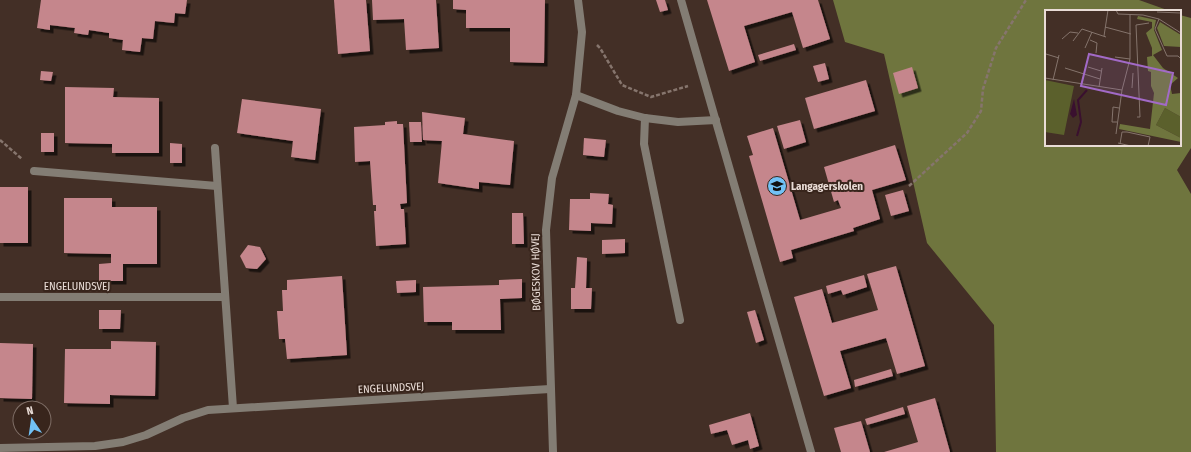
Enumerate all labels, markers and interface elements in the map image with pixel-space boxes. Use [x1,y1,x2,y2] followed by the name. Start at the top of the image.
[1045,10,1181,146] inset map
[766,175,788,197] school or university icon: Langagerskolen
[791,180,863,193] place label: Langagerskolen
[529,233,543,311] street label: BØGESKOV HØVEJ
[44,280,110,293] street label: ENGELUNDSVEJ
[358,380,424,396] street label: ENGELUNDSVEJ
[12,400,52,440] north arrow
[25,404,35,418] text: N

